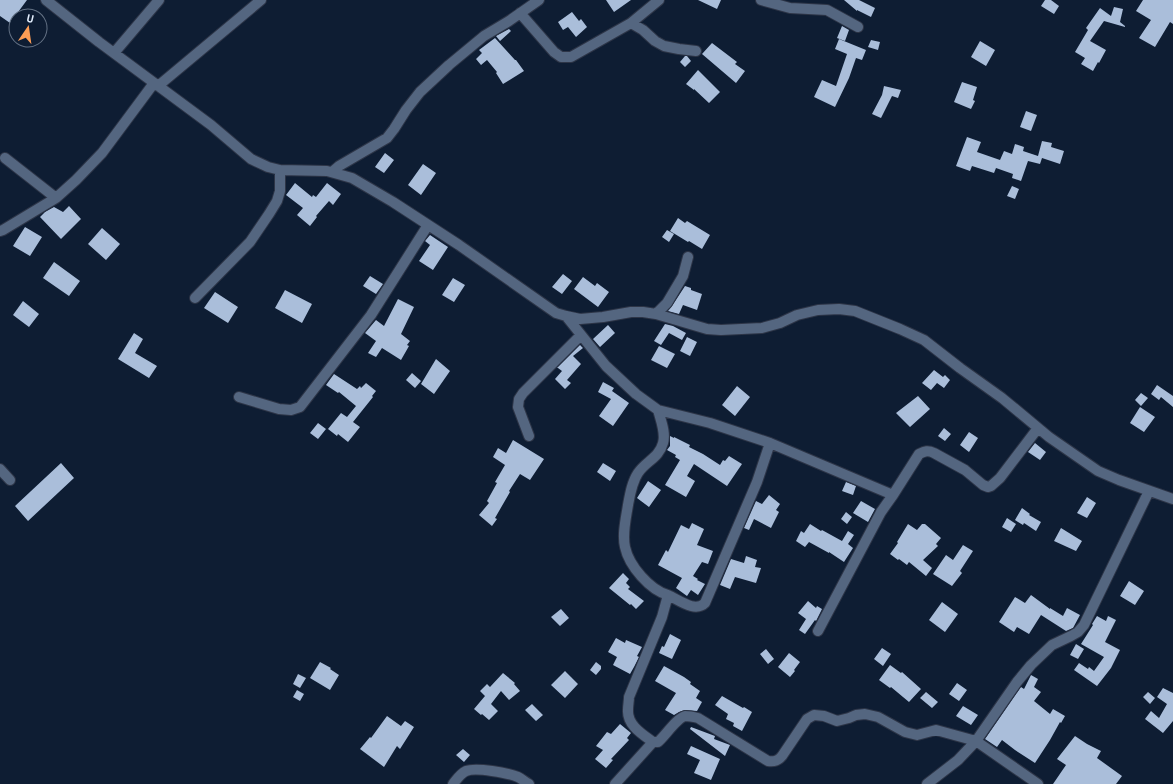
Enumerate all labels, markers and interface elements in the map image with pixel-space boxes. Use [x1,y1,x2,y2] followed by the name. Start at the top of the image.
[8,8,48,48] north arrow
[25,11,35,26] text: U

